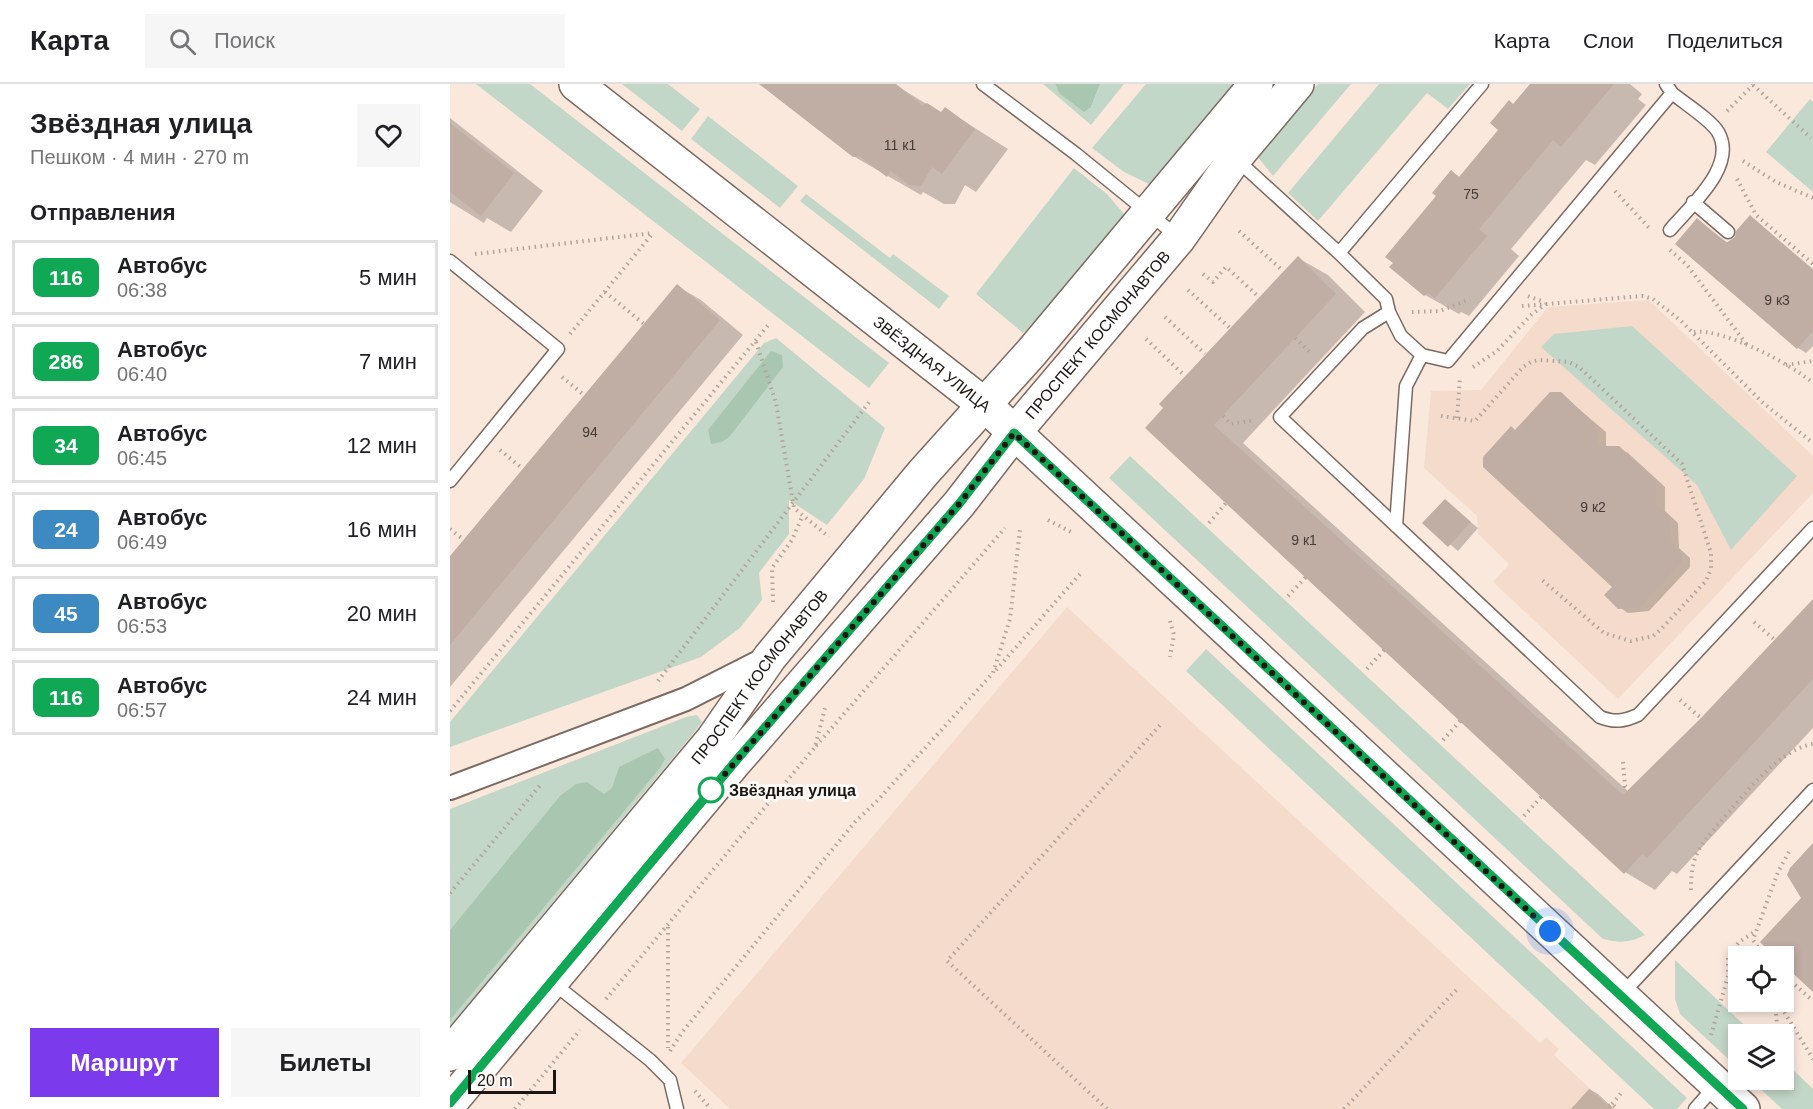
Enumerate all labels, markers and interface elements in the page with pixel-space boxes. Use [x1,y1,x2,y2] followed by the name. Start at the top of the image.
[145,14,565,68] search box
[30,25,109,56] text: Карта
[166,25,199,58] icon: search
[214,28,275,53] text: Поиск
[1494,29,1550,52] text: Карта
[1583,29,1634,52] text: Слои
[1667,29,1783,52] text: Поделиться
[357,104,420,167] button: heart
[30,108,252,139] text: Звёздная улица
[884,137,916,153] house number: 11 к1
[30,146,249,168] text: Пешком · 4 мин · 270 m
[1463,186,1479,202] house number: 75
[30,200,176,225] text: Отправления
[1022,247,1173,422] street label: ПРОСПЕКТ КОСМОНАВТОВ
[117,253,207,278] text: Автобус
[359,265,417,290] text: 5 мин
[49,266,83,289] text: 116
[117,279,167,301] text: 06:38
[1764,292,1790,308] house number: 9 к3
[870,313,994,416] street label: ЗВЁЗДНАЯ УЛИЦА
[117,337,207,362] text: Автобус
[359,349,417,374] text: 7 мин
[48,350,84,373] text: 286
[117,363,167,385] text: 06:40
[117,421,207,446] text: Автобус
[582,424,598,440] house number: 94
[347,433,417,458] text: 12 мин
[54,434,78,457] text: 34
[117,447,167,469] text: 06:45
[1580,499,1606,515] house number: 9 к2
[117,505,207,530] text: Автобус
[347,517,417,542] text: 16 мин
[54,518,78,541] text: 24
[117,531,167,553] text: 06:49
[1291,532,1317,548] house number: 9 к1
[688,587,831,767] street label: ПРОСПЕКТ КОСМОНАВТОВ
[117,589,207,614] text: Автобус
[347,601,417,626] text: 20 мин
[54,602,78,625] text: 45
[117,615,167,637] text: 06:53
[117,673,207,698] text: Автобус
[347,685,417,710] text: 24 мин
[49,686,83,709] text: 116
[117,699,167,721] text: 06:57
[698,777,724,803] marker: Звёздная улица
[729,782,856,799] place label: Звёздная улица
[1535,916,1565,946] your location
[1728,946,1794,1090] map controls
[1728,946,1794,1012] button: locate
[1728,1024,1794,1090] button: layers
[30,1028,219,1097] button: Маршрут
[231,1028,420,1097] button: Билеты
[468,1067,556,1094] scale bar
[477,1072,513,1089] text: 20 m

